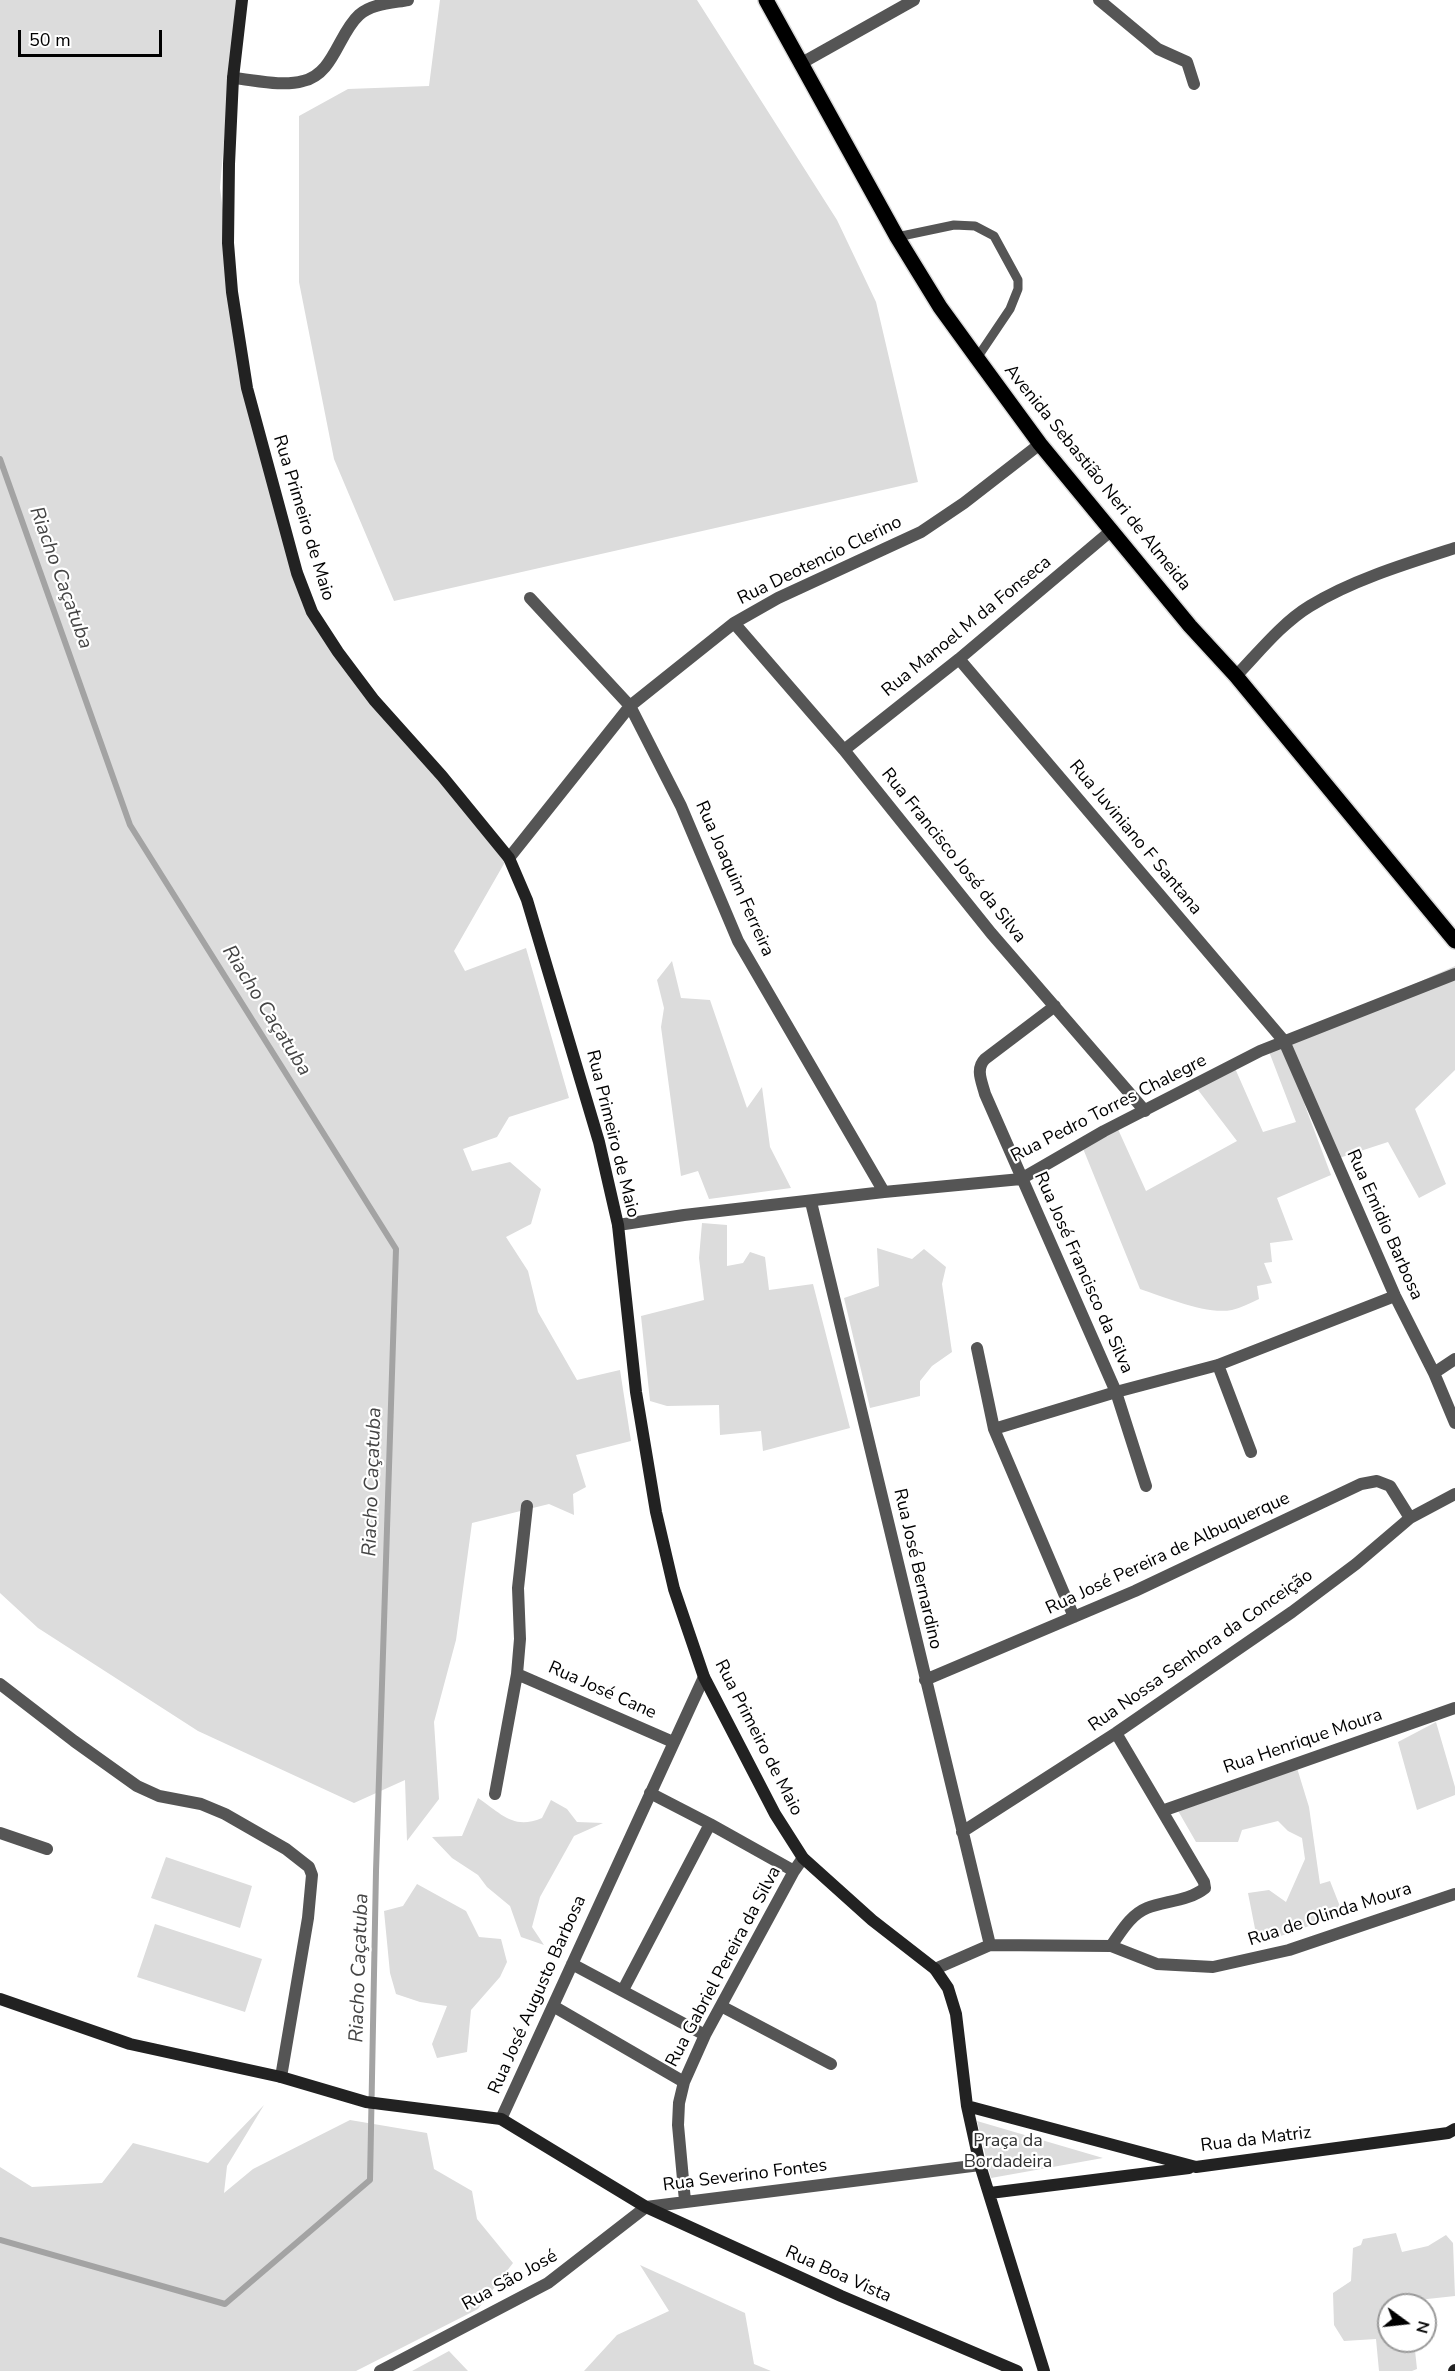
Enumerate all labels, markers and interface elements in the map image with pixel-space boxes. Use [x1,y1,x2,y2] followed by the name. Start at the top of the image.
[21,18,165,56] scale bar
[29,28,71,52] text: 50 m
[999,361,1195,595] street label: Avenida Sebastião Neri de Almeida
[268,433,338,603] street label: Rua Primeiro de Maio
[23,504,97,652] water label: Riacho Caçatuba
[734,512,906,610] street label: Rua Deotencio Clerino
[878,552,1056,702] street label: Rua Manoel M da Fonseca
[1064,756,1206,920] street label: Rua Juviniano F Santana
[876,764,1030,948] street label: Rua Francisco José da Silva
[690,798,778,960] street label: Rua Joaquim Ferreira
[216,941,316,1081] water label: Riacho Caçatuba
[581,1048,643,1220] street label: Rua Primeiro de Maio
[1008,1050,1210,1168] street label: Rua Pedro Torres Chalegre
[1341,1146,1427,1304] street label: Rua Emidio Barbosa
[1029,1169,1137,1377] street label: Rua José Francisco da Silva
[358,1407,388,1557] water label: Riacho Caçatuba
[888,1487,946,1651] street label: Rua José Bernardino
[1043,1488,1293,1620] street label: Rua José Pereira de Albuquerque
[1085,1565,1317,1737] street label: Rua Nossa Senhora da Conceição
[709,1656,807,1820] street label: Rua Primeiro de Maio
[545,1658,659,1724] street label: Rua José Cane
[1221,1705,1385,1779] street label: Rua Henrique Moura
[662,1863,786,2071] street label: Rua Gabriel Pereira da Silva
[1246,1878,1414,1952] street label: Rua de Olinda Moura
[484,1892,592,2098] street label: Rua José Augusto Barbosa
[345,1893,375,2043] water label: Riacho Caçatuba
[1200,2123,1312,2157] street label: Rua da Matriz
[964,2131,1052,2174] park label: Praça da Bordadeira
[662,2155,828,2197] street label: Rua Severino Fontes
[782,2242,894,2308] street label: Rua Boa Vista
[459,2246,561,2316] street label: Rua São José
[1377,2293,1437,2353] north arrow
[1410,2319,1435,2336] text: N

